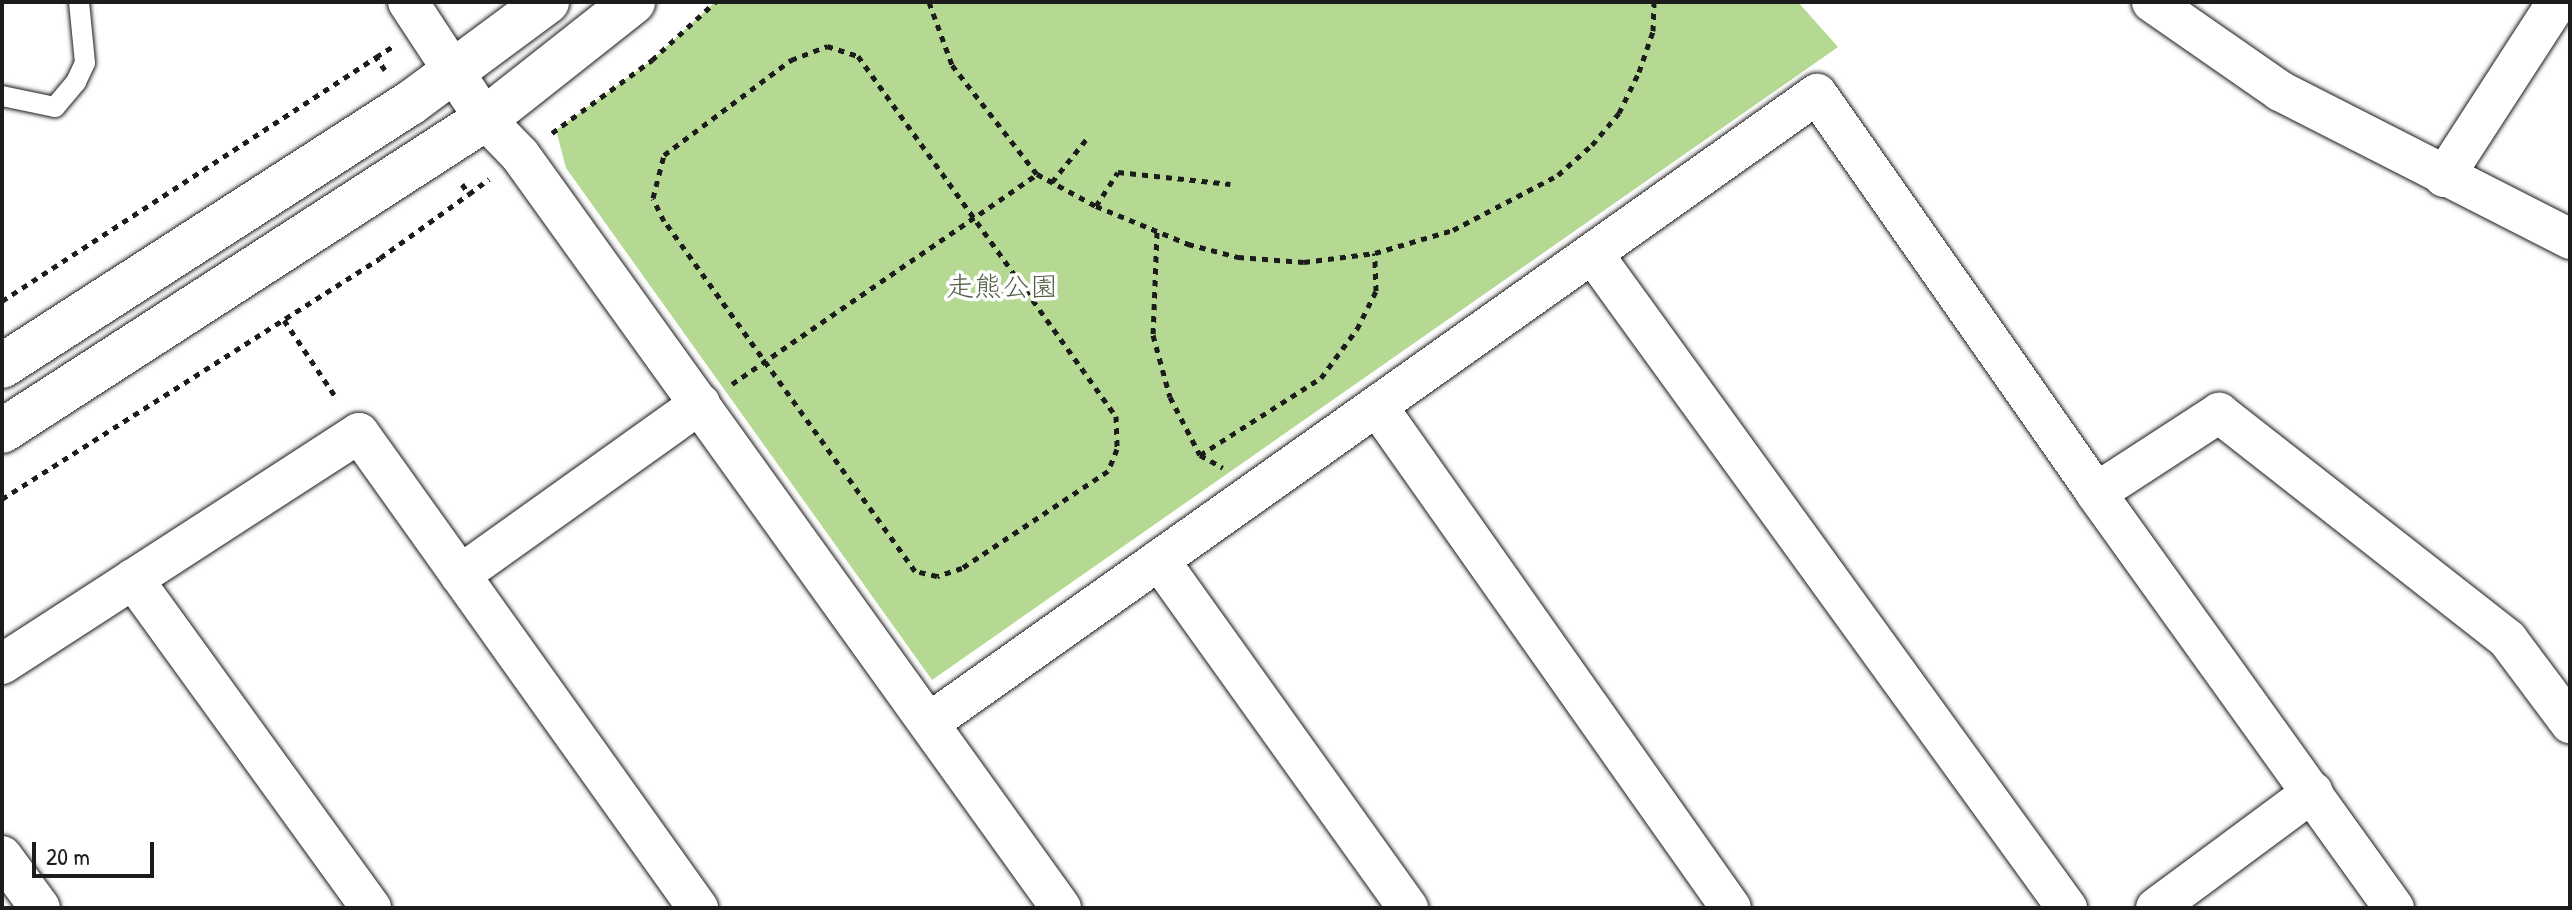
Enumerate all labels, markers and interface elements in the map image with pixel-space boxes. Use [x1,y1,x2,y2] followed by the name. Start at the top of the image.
[946,269,1058,303] park label: 走熊公園
[36,826,158,876] scale bar
[46,840,90,872] text: 20 m

